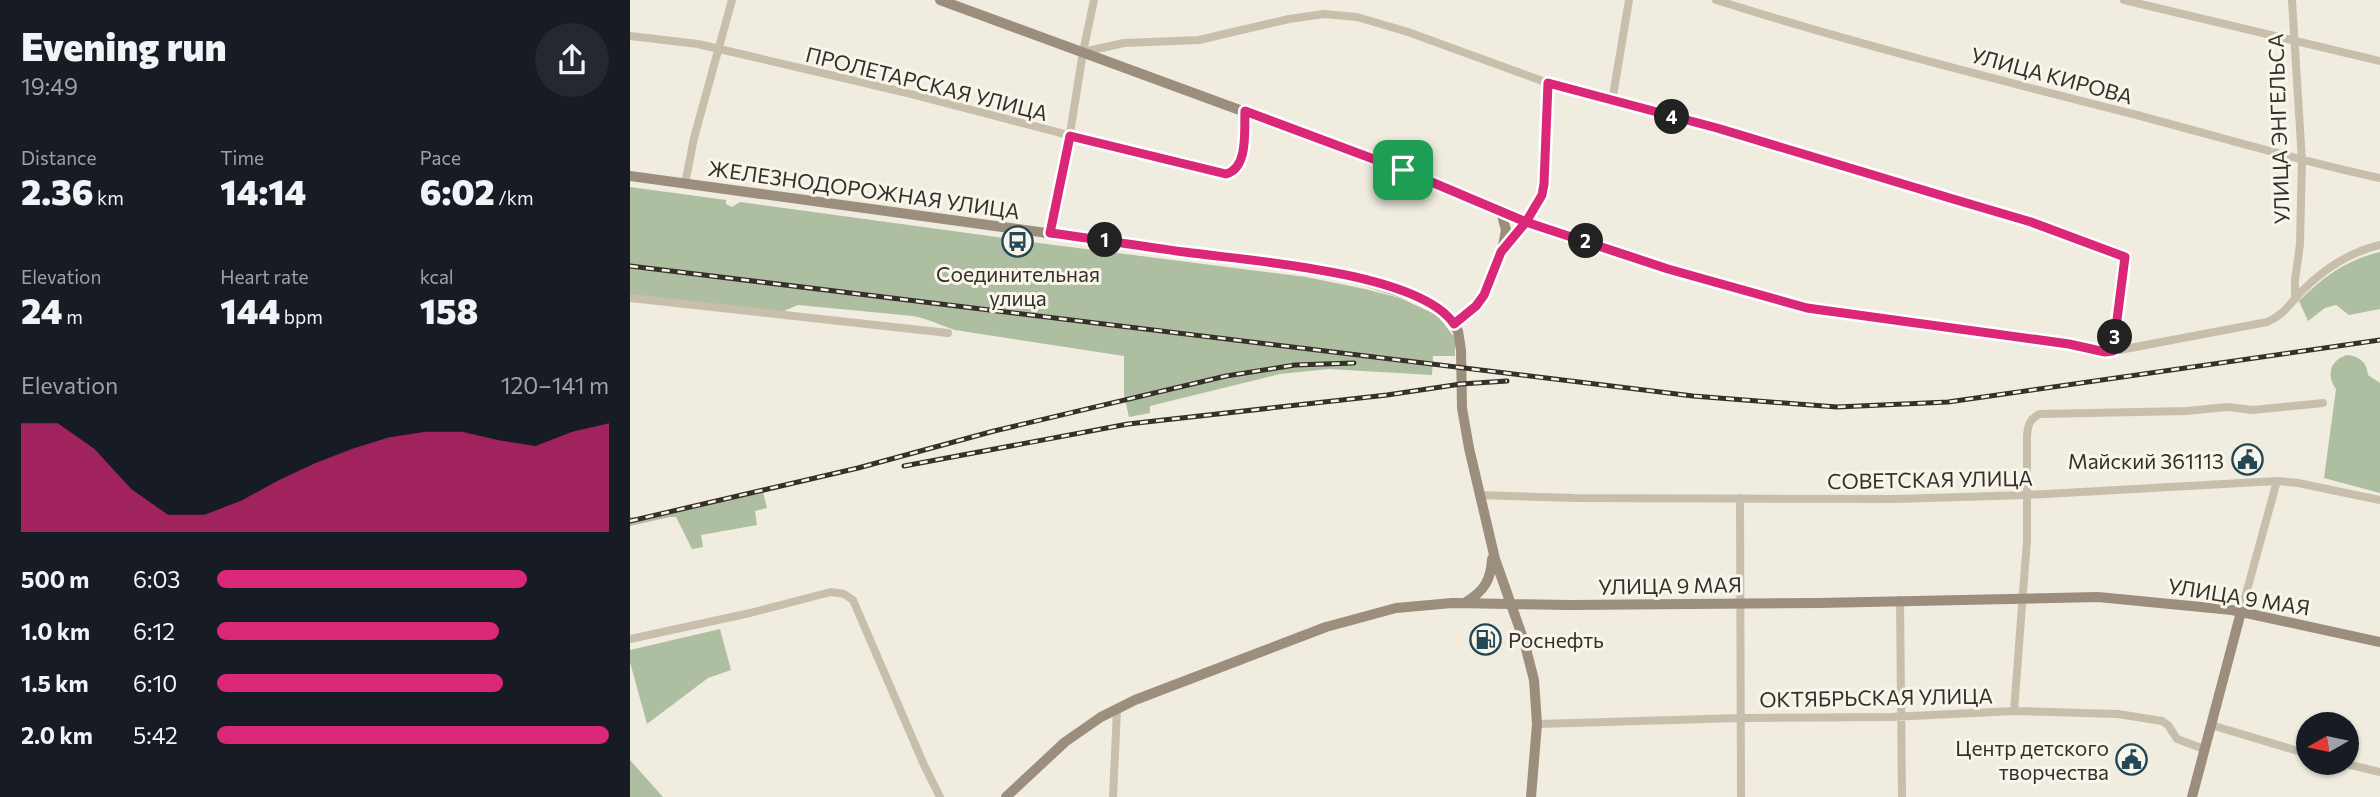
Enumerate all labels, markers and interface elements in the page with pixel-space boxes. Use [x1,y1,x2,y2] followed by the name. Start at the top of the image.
[21,22,227,69] text: Evening run
[535,23,609,97] button: share
[2262,33,2294,225] street label: УЛИЦА ЭНГЕЛЬСА
[803,41,1051,125] street label: ПРОЛЕТАРСКАЯ УЛИЦА
[1968,41,2136,109] street label: УЛИЦА КИРОВА
[21,72,78,100] text: 19:49
[1654,100,1690,134] pin: 4
[1666,105,1677,128] text: 4
[1373,140,1433,200] pin
[21,146,97,169] text: Distance
[220,146,264,169] text: Time
[420,146,461,169] text: Pace
[1384,151,1422,189] icon: arrive
[706,155,1022,223] street label: ЖЕЛЕЗНОДОРОЖНАЯ УЛИЦА
[21,169,93,212] text: 2.36
[220,169,306,212] text: 14:14
[420,169,495,212] text: 6:02
[93,186,124,209] text: km
[495,186,534,209] text: /km
[1088,222,1122,258] pin: 1
[1001,224,1035,258] bus stop icon: Соединительная улица
[1569,224,1604,258] pin: 2
[1100,228,1109,251] text: 1
[1580,229,1591,252] text: 2
[936,261,1100,310] place label: Соединительная улица
[21,265,101,288] text: Elevation
[220,265,309,288] text: Heart rate
[420,265,454,288] text: kcal
[21,288,63,331] text: 24
[220,288,280,331] text: 144
[420,288,478,331] text: 158
[63,305,83,328] text: m
[280,305,323,328] text: bpm
[2098,320,2132,354] pin: 3
[2109,325,2120,348] text: 3
[21,371,118,399] text: Elevation
[501,371,609,399] text: 120–141 m
[2230,443,2264,477] public building icon: Майский 361113
[2068,448,2224,473] place label: Майский 361113
[1827,465,2033,493] street label: СОВЕТСКАЯ УЛИЦА
[21,565,89,593] text: 500 m
[133,565,180,593] text: 6:03
[1598,571,1742,599] street label: УЛИЦА 9 МАЯ
[2166,572,2312,620] street label: УЛИЦА 9 МАЯ
[21,617,90,645] text: 1.0 km
[133,617,175,645] text: 6:12
[1468,622,1502,656] fuel station icon: Роснефть
[1508,627,1604,652] place label: Роснефть
[21,669,89,697] text: 1.5 km
[133,669,177,697] text: 6:10
[1759,682,1993,712] street label: ОКТЯБРЬСКАЯ УЛИЦА
[2296,712,2359,775] north arrow
[2296,712,2359,775] map controls
[21,721,93,749] text: 2.0 km
[133,721,178,749] text: 5:42
[1955,735,2109,784] place label: Центр детского творчества
[2115,742,2149,776] public building icon: Центр детского творчества

